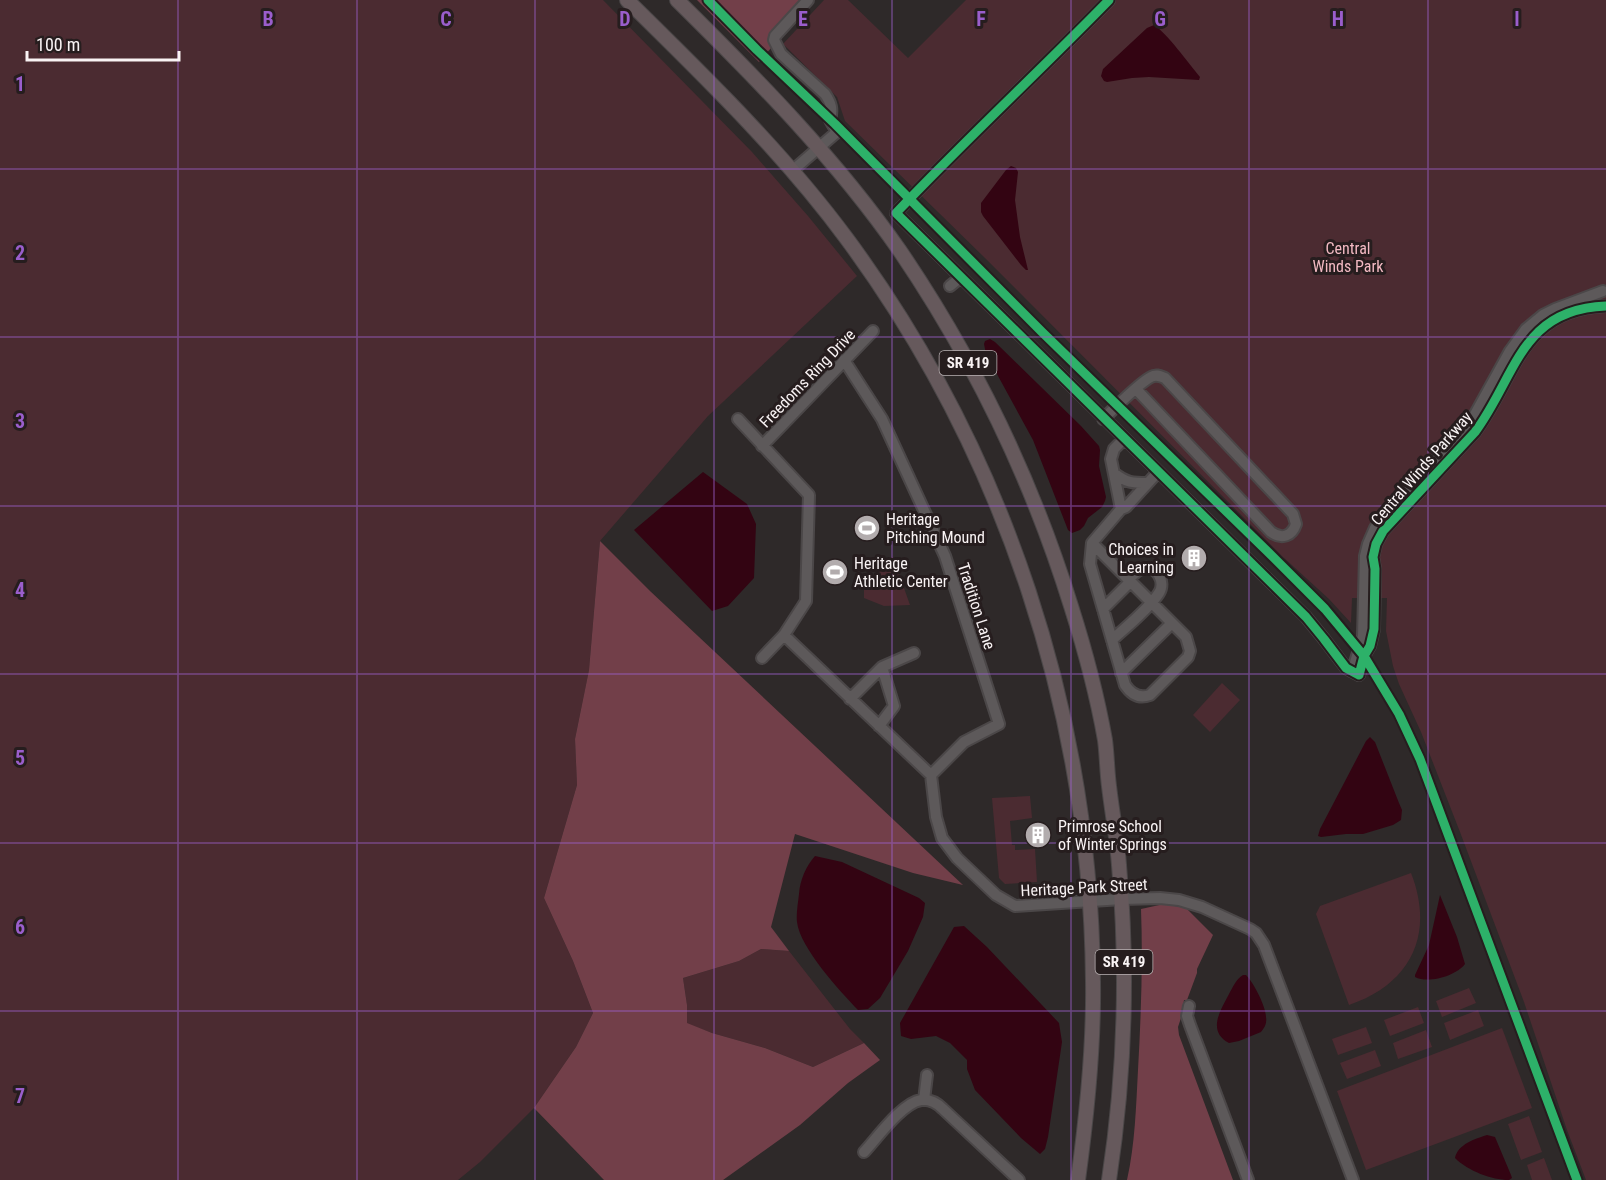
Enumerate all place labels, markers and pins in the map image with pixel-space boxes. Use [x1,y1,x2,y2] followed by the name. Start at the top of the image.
[886,510,985,547] place label: Heritage Pitching Mound
[852,513,882,543] sports icon: Heritage Pitching Mound
[1108,540,1174,577] place label: Choices in Learning
[1179,543,1209,573] building icon: Choices in Learning
[854,554,948,591] place label: Heritage Athletic Center
[820,557,850,587] sports icon: Heritage Athletic Center
[1058,817,1167,854] place label: Primrose School of Winter Springs
[1023,820,1053,850] building icon: Primrose School of Winter Springs

